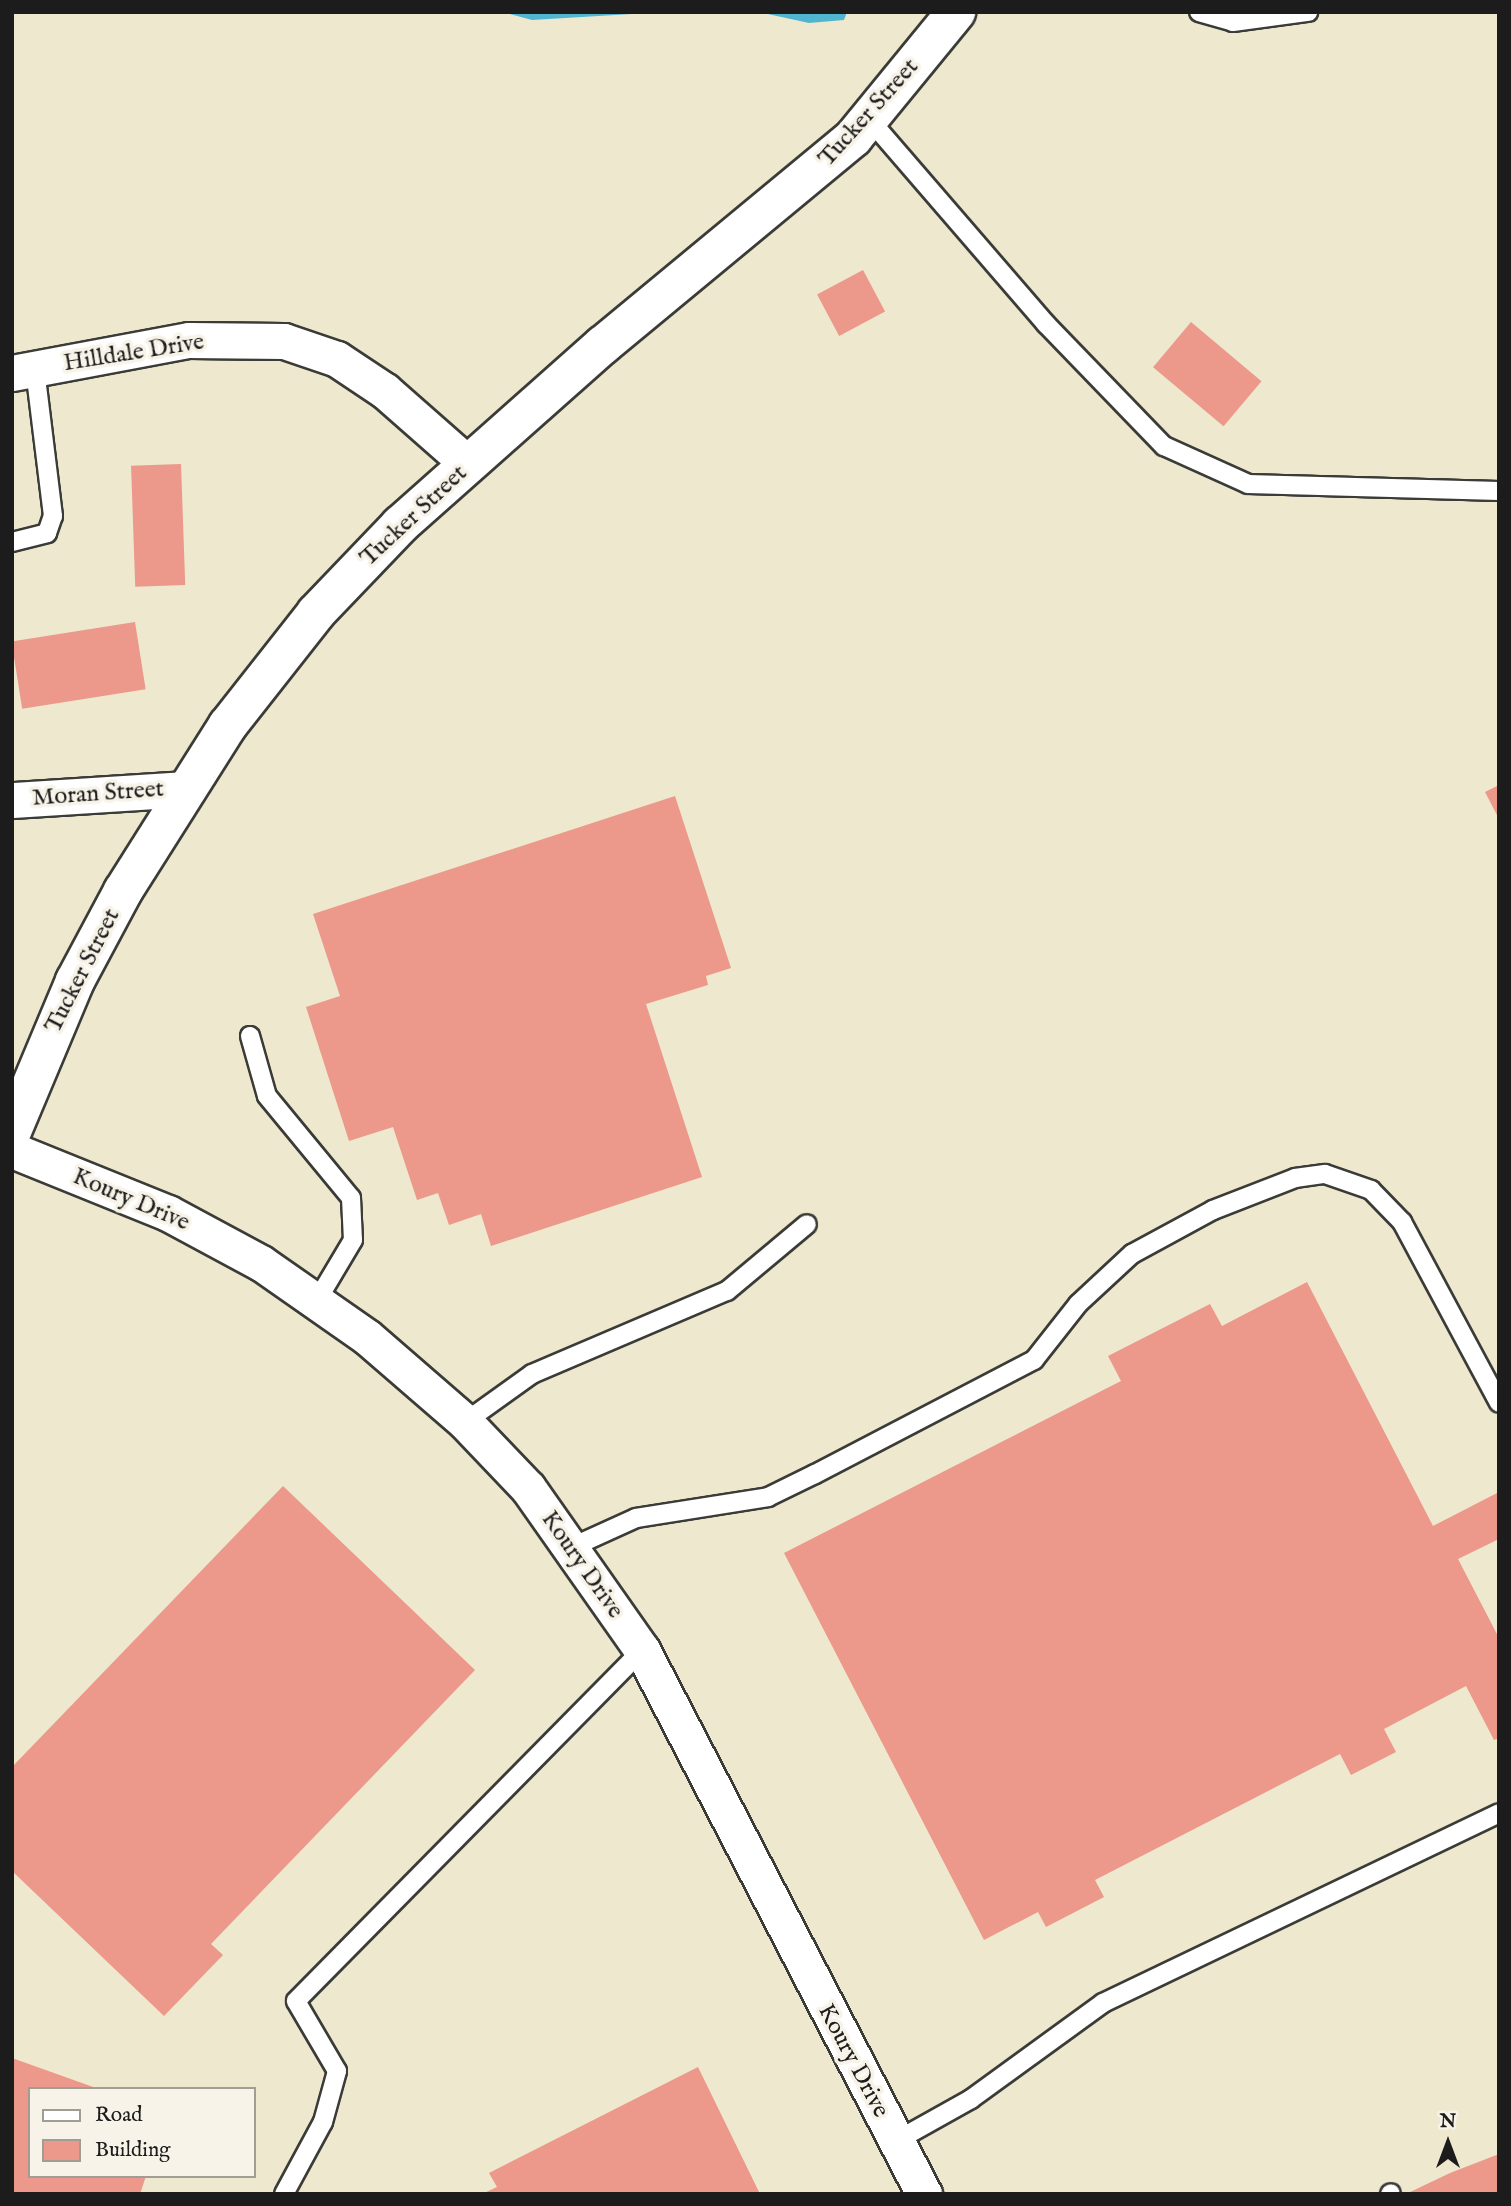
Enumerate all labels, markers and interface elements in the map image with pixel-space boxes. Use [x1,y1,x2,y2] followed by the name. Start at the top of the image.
[813,53,925,173] street label: Tucker Street
[62,328,206,378] street label: Hilldale Drive
[355,459,473,573] street label: Tucker Street
[31,775,165,813] street label: Moran Street
[39,904,127,1038] street label: Tucker Street
[68,1162,194,1238] street label: Koury Drive
[535,1506,629,1624] street label: Koury Drive
[811,1999,895,2123] street label: Koury Drive
[28,2087,256,2178] legend
[95,2102,142,2129] text: Road
[1413,2108,1483,2178] north arrow
[1440,2110,1456,2134] text: N
[95,2137,170,2164] text: Building

